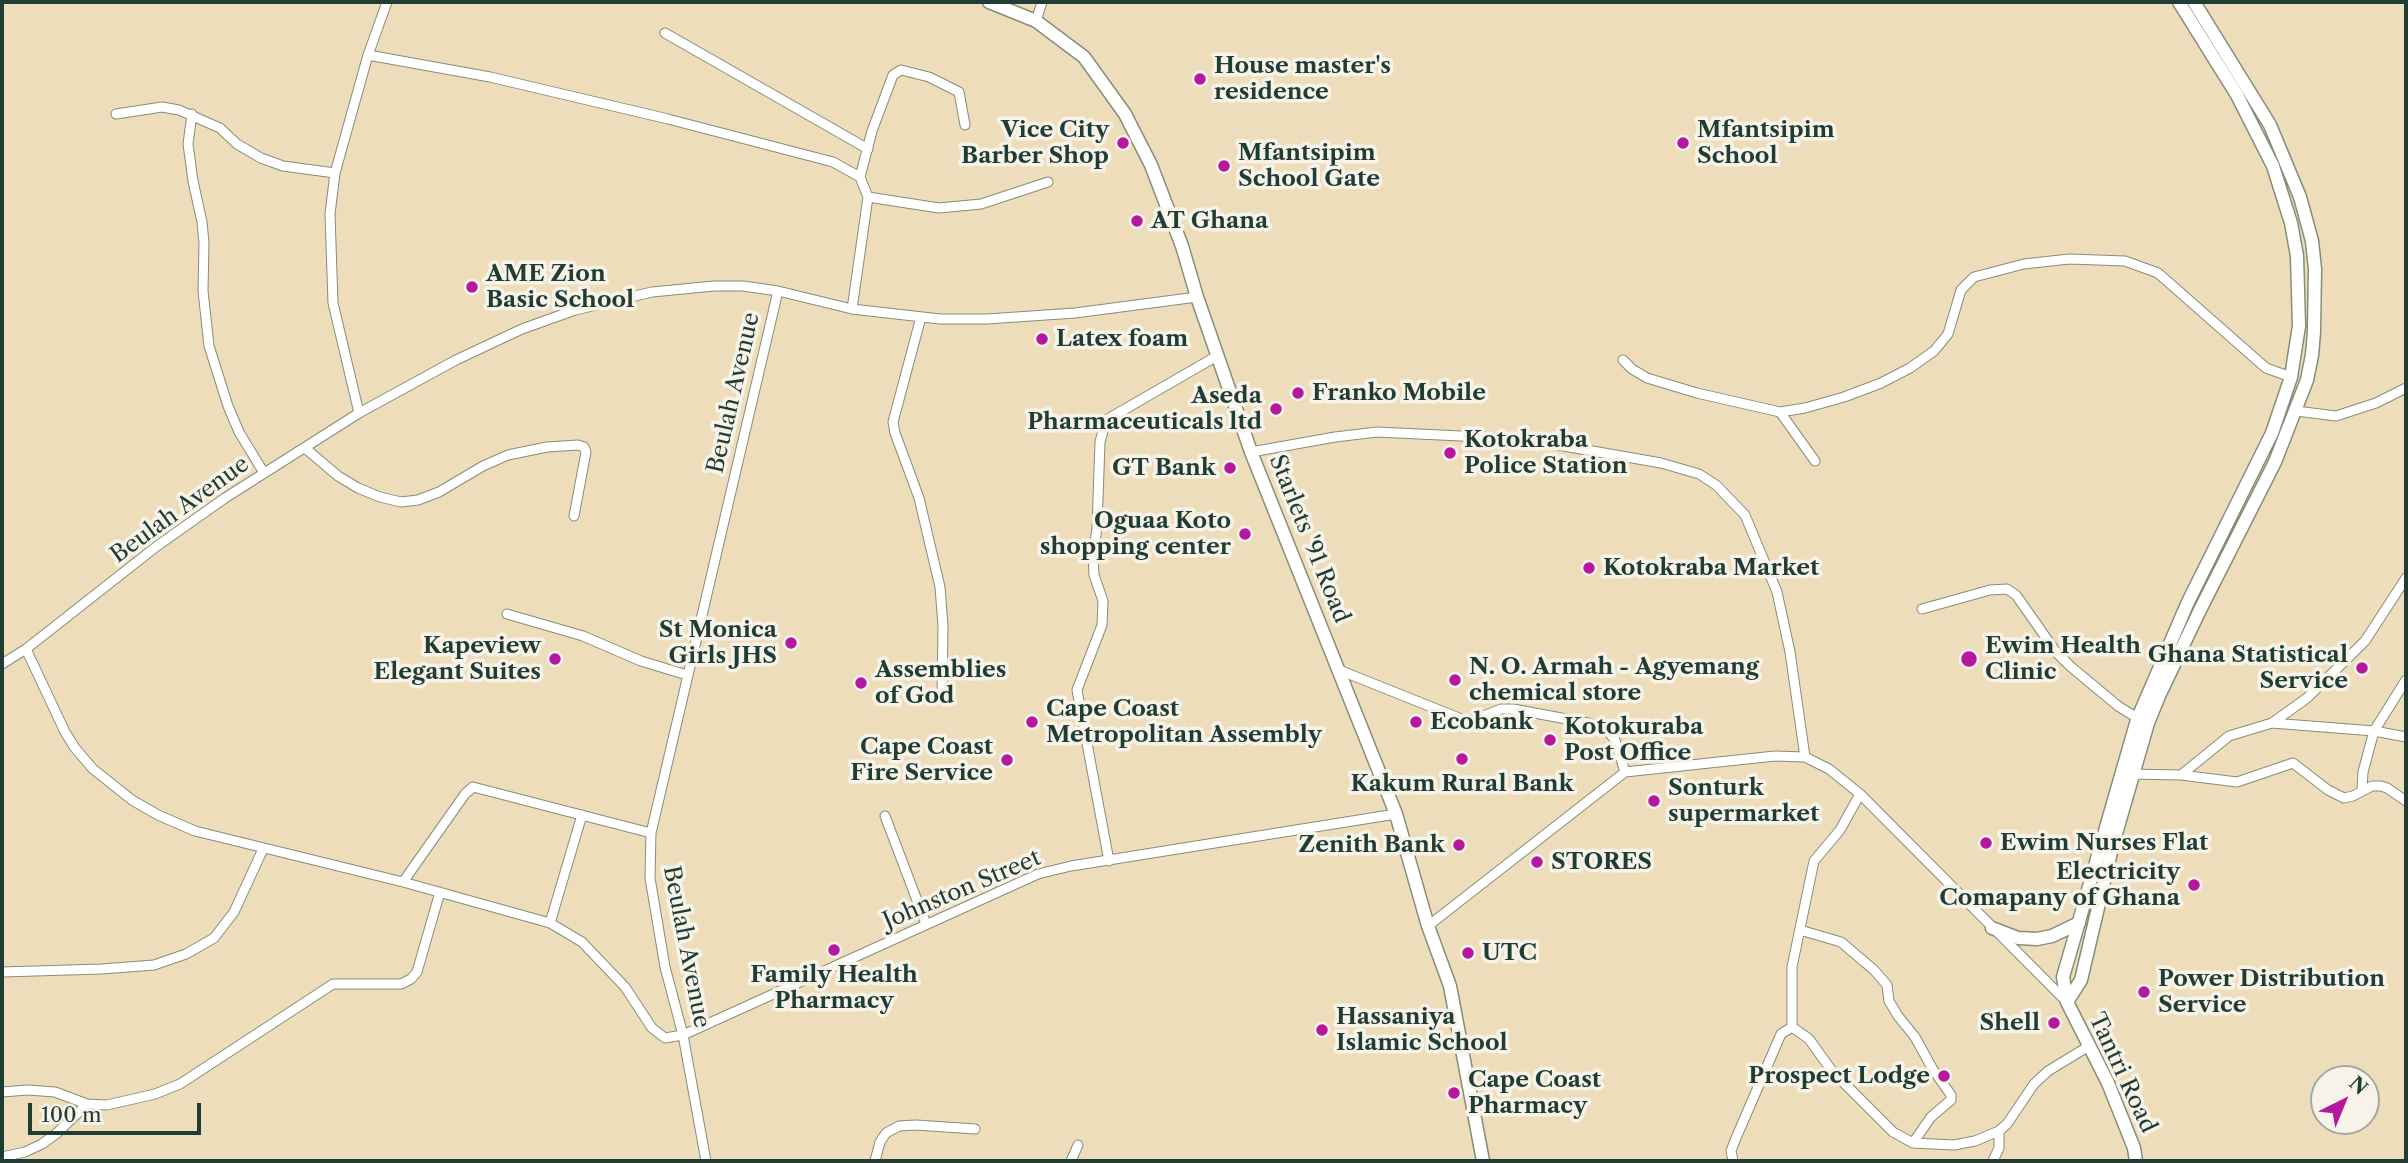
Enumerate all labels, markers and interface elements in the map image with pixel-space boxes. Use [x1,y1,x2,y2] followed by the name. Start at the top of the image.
[1214,52,1391,106] place label: House master's residence
[1192,71,1208,87] marker: House master's residence
[961,116,1109,170] place label: Vice City Barber Shop
[1697,116,1835,170] place label: Mfantsipim School
[1115,135,1131,151] marker: Vice City Barber Shop
[1675,135,1691,151] marker: Mfantsipim School
[1238,139,1380,193] place label: Mfantsipim School Gate
[1216,158,1232,174] marker: Mfantsipim School Gate
[1151,207,1268,235] place label: AT Ghana
[1129,213,1145,229] marker: AT Ghana
[486,260,634,314] place label: AME Zion Basic School
[464,279,480,295] marker: AME Zion Basic School
[702,310,766,476] street label: Beulah Avenue
[1056,325,1188,353] place label: Latex foam
[1034,331,1050,347] marker: Latex foam
[1312,379,1486,407] place label: Franko Mobile
[1027,382,1262,436] place label: Aseda Pharmaceuticals ltd
[1290,385,1306,401] marker: Franko Mobile
[1268,401,1284,417] marker: Aseda Pharmaceuticals ltd
[1464,426,1627,480] place label: Kotokraba Police Station
[1442,445,1458,461] marker: Kotokraba Police Station
[105,451,255,569] street label: Beulah Avenue
[1263,451,1355,627] street label: Starlets '91 Road
[1112,454,1216,482] place label: GT Bank
[1222,460,1238,476] marker: GT Bank
[1040,507,1231,561] place label: Oguaa Koto shopping center
[1237,526,1253,542] marker: Oguaa Koto shopping center
[1603,554,1819,582] place label: Kotokraba Market
[1581,560,1597,576] marker: Kotokraba Market
[659,616,777,670] place label: St Monica Girls JHS
[373,632,541,686] place label: Kapeview Elegant Suites
[1985,632,2141,686] place label: Ewim Health Clinic
[783,635,799,651] marker: St Monica Girls JHS
[2148,641,2348,695] place label: Ghana Statistical Service
[1959,649,1979,669] marker: Ewim Health Clinic
[547,651,563,667] marker: Kapeview Elegant Suites
[1469,653,1759,707] place label: N. O. Armah - Agyemang chemical store
[875,656,1006,710] place label: Assemblies of God
[2354,660,2370,676] marker: Ghana Statistical Service
[1447,672,1463,688] marker: N. O. Armah - Agyemang chemical store
[853,675,869,691] marker: Assemblies of God
[1046,695,1322,749] place label: Cape Coast Metropolitan Assembly
[1430,708,1533,736] place label: Ecobank
[1564,713,1703,767] place label: Kotokuraba Post Office
[1024,714,1040,730] marker: Cape Coast Metropolitan Assembly
[1408,714,1424,730] marker: Ecobank
[1542,732,1558,748] marker: Kotokuraba Post Office
[850,733,993,787] place label: Cape Coast Fire Service
[1454,751,1470,767] marker: Kakum Rural Bank
[999,752,1015,768] marker: Cape Coast Fire Service
[1350,770,1574,798] place label: Kakum Rural Bank
[1668,774,1819,828] place label: Sonturk supermarket
[1646,793,1662,809] marker: Sonturk supermarket
[2000,829,2208,857] place label: Ewim Nurses Flat
[1299,831,1445,859] place label: Zenith Bank
[1978,835,1994,851] marker: Ewim Nurses Flat
[1451,837,1467,853] marker: Zenith Bank
[879,844,1045,936] street label: Johnston Street
[1551,848,1652,876] place label: STORES
[1529,854,1545,870] marker: STORES
[1939,858,2180,912] place label: Electricity Comapany of Ghana
[657,864,715,1030] street label: Beulah Avenue
[2186,877,2202,893] marker: Electricity Comapany of Ghana
[1482,939,1537,967] place label: UTC
[826,942,842,958] marker: Family Health Pharmacy
[1460,945,1476,961] marker: UTC
[750,961,918,1015] place label: Family Health Pharmacy
[2158,965,2385,1019] place label: Power Distribution Service
[2136,984,2152,1000] marker: Power Distribution Service
[1336,1003,1508,1057] place label: Hassaniya Islamic School
[1980,1009,2040,1037] place label: Shell
[2082,1009,2162,1137] street label: Tantri Road
[2046,1015,2062,1031] marker: Shell
[1314,1022,1330,1038] marker: Hassaniya Islamic School
[1748,1062,1930,1090] place label: Prospect Lodge
[2310,1065,2380,1135] north arrow
[1468,1066,1601,1120] place label: Cape Coast Pharmacy
[1936,1068,1952,1084] marker: Prospect Lodge
[2344,1072,2372,1100] text: N
[1446,1085,1462,1101] marker: Cape Coast Pharmacy
[32,1090,205,1134] scale bar
[41,1102,102,1127] text: 100 m

